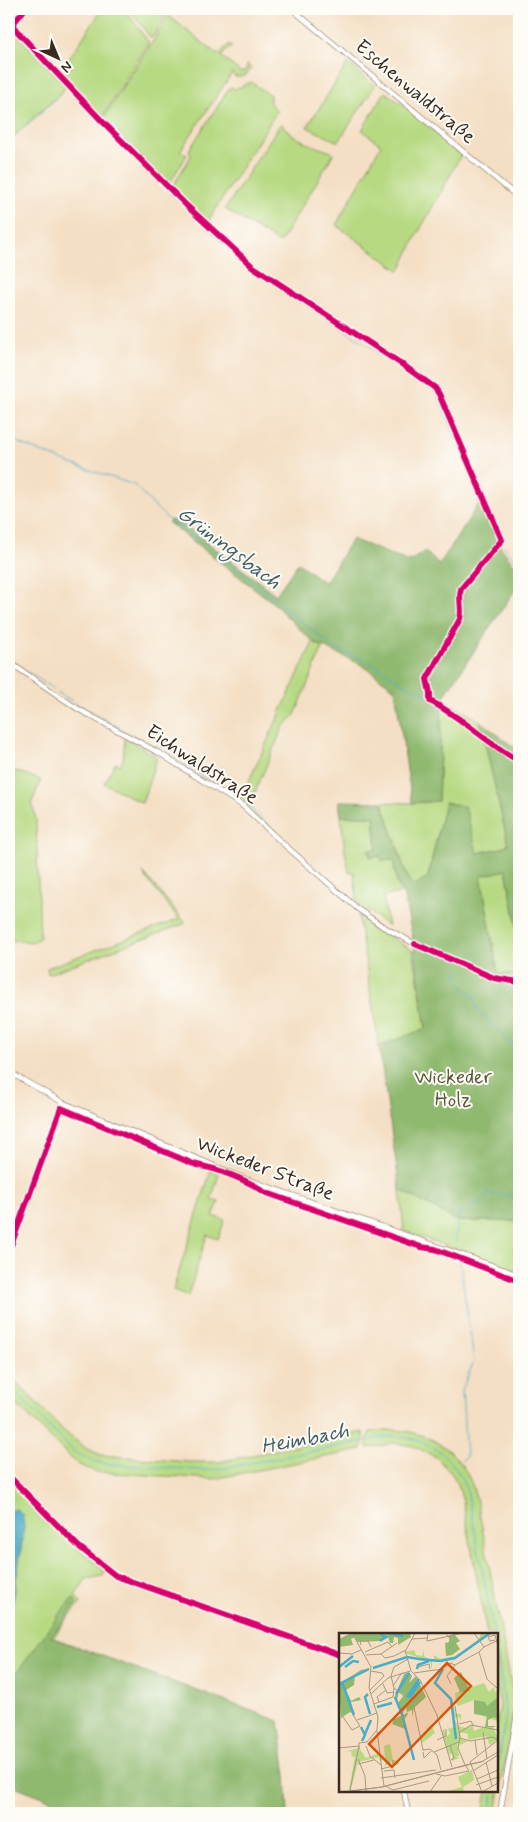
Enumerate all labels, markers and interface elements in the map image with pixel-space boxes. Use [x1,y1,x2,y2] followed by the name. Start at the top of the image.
[32,32,82,82] north arrow
[349,34,481,150] street label: Eschenwaldstraße
[57,57,76,76] text: N
[170,500,287,598] water label: Grüningsbach
[141,719,263,811] street label: Eichwaldstraße
[414,1064,493,1114] park label: Wickeder Holz
[192,1130,338,1208] street label: Wickeder Straße
[259,1417,352,1461] water label: Heimbach
[339,1633,498,1792] inset map

